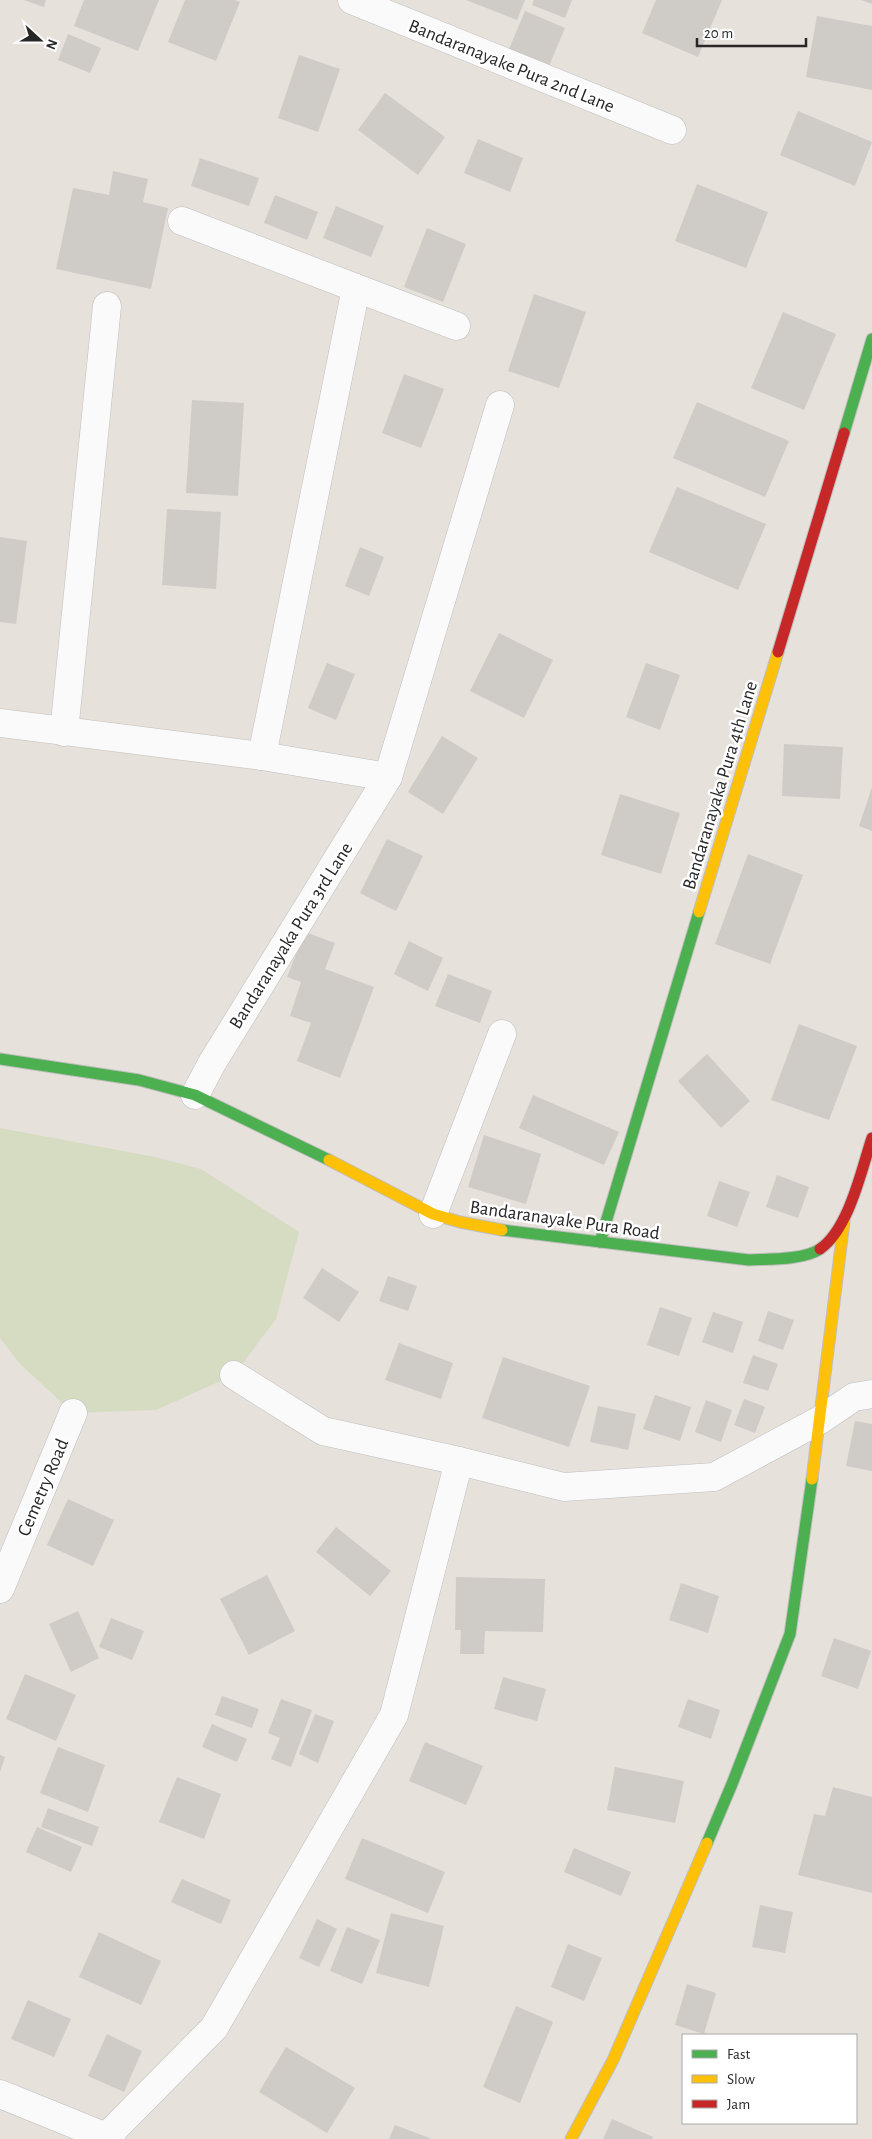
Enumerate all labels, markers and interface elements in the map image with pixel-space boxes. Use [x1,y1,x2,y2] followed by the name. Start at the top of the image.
[15,15,65,65] north arrow
[697,15,806,47] scale bar
[406,16,617,116] street label: Bandaranayake Pura 2nd Lane
[704,26,733,41] text: 20 m
[43,37,59,51] text: N
[680,679,761,892] street label: Bandaranayaka Pura 4th Lane
[226,839,356,1032] street label: Bandaranayaka Pura 3rd Lane
[469,1198,661,1243] street label: Bandaranayake Pura Road
[14,1436,72,1539] street label: Cemetry Road
[682,2034,857,2124] legend
[727,2047,751,2062] text: Fast
[727,2072,755,2087] text: Slow
[727,2097,750,2112] text: Jam

